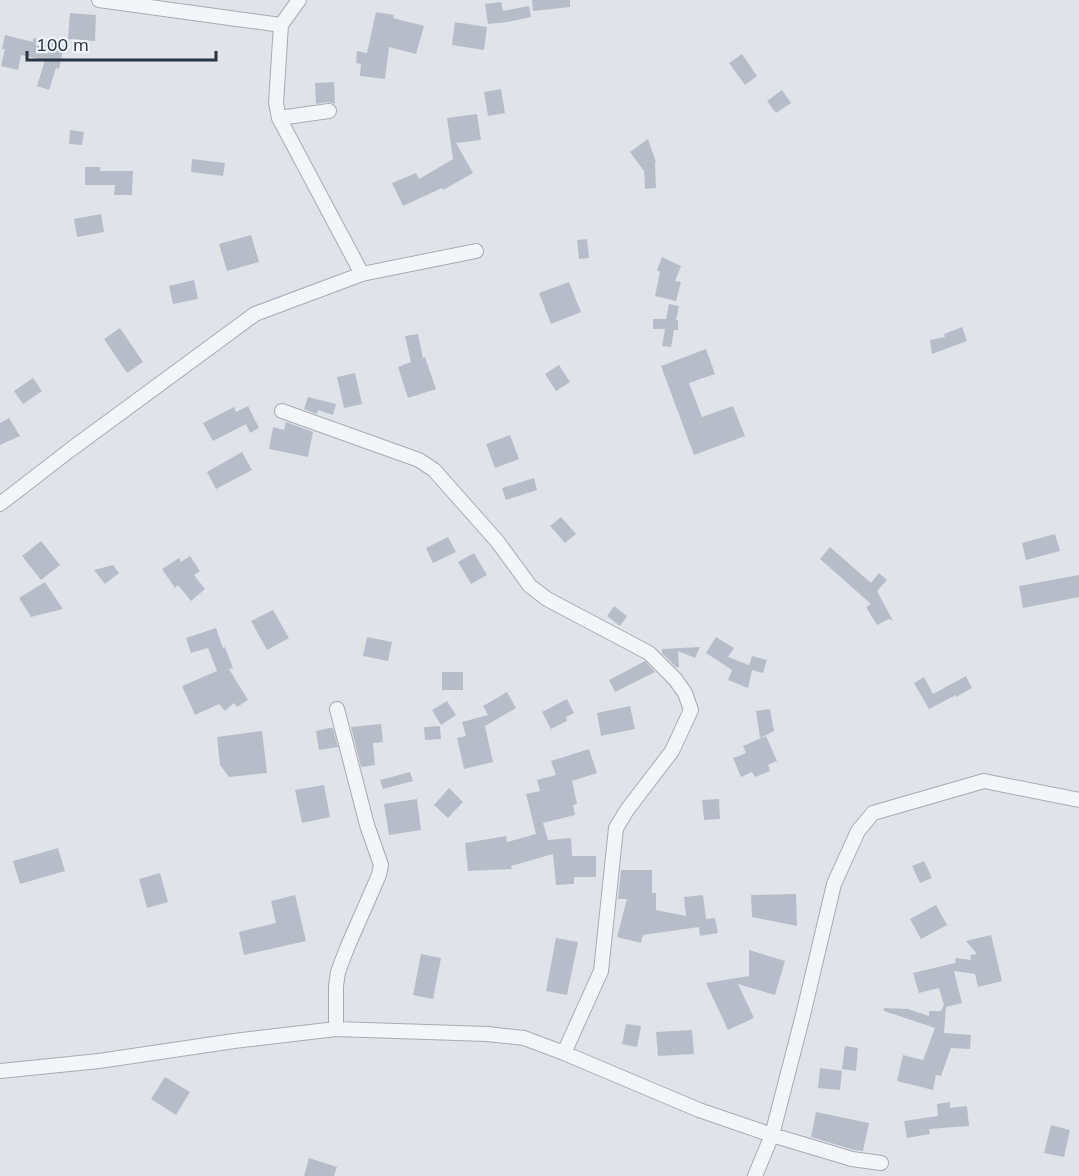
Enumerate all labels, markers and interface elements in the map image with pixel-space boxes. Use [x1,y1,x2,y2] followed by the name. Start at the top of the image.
[27,24,216,62] scale bar
[36,33,89,56] text: 100 m

